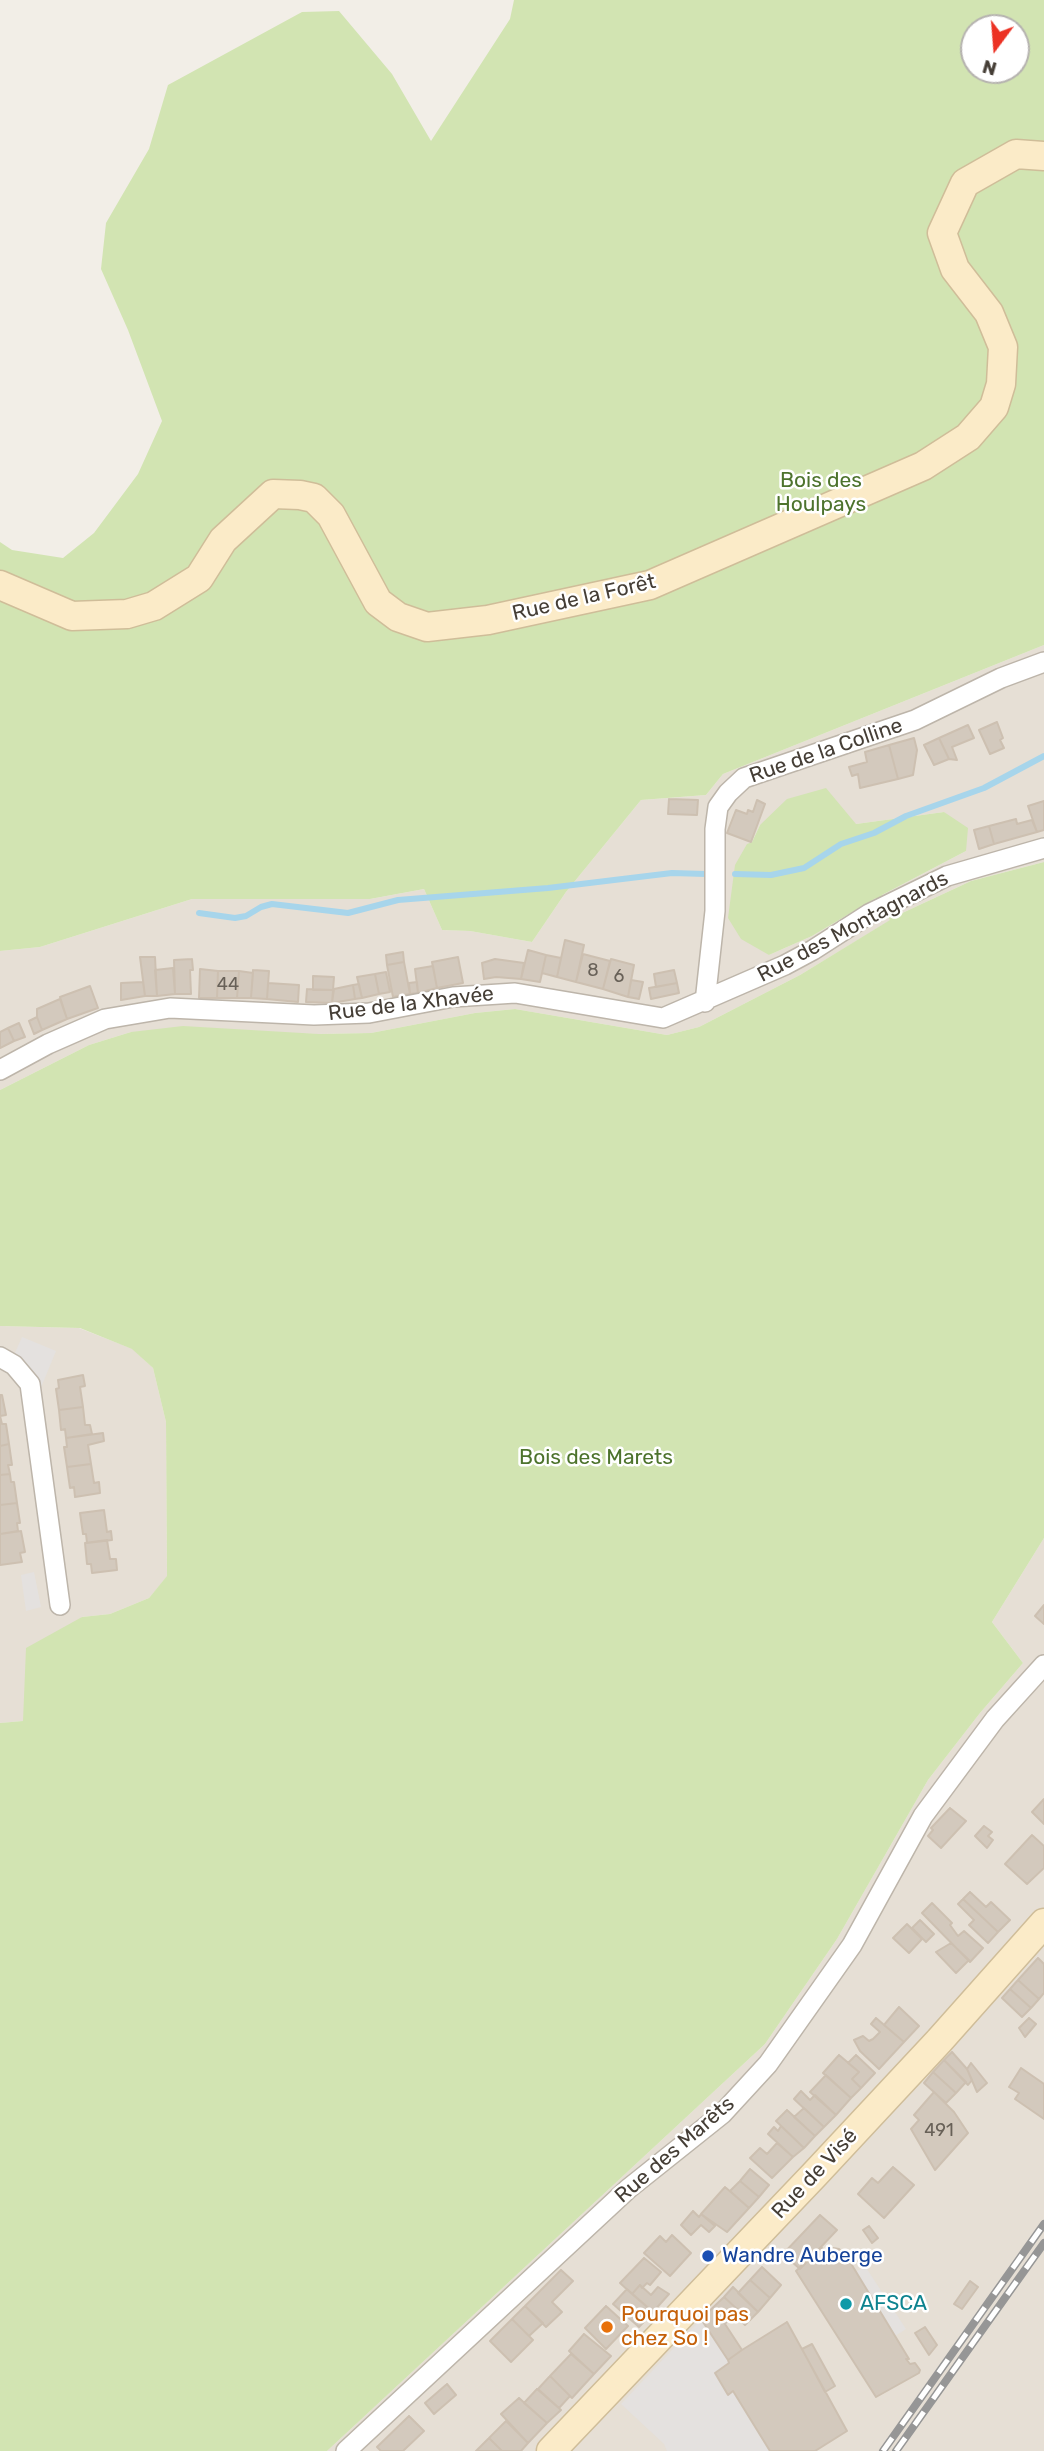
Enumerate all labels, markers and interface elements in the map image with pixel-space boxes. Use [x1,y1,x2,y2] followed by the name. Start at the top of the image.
[960,14,1030,84] north arrow
[980,55,999,81] text: N
[776,468,866,518] park label: Bois des Houlpays
[510,569,658,627] street label: Rue de la Forêt
[746,713,906,789] street label: Rue de la Colline
[753,866,953,988] street label: Rue des Montagnards
[587,960,599,982] house number: 8
[614,966,624,988] house number: 6
[217,974,239,996] house number: 44
[327,981,495,1027] street label: Rue de la Xhavée
[519,1445,673,1471] park label: Bois des Marets
[610,2091,740,2209] street label: Rue des Marêts
[924,2120,954,2142] house number: 491
[767,2124,863,2224] street label: Rue de Visé
[722,2243,883,2269] place label: Wandre Auberge
[700,2248,716,2264] marker: Wandre Auberge
[860,2291,927,2317] place label: AFSCA
[838,2296,854,2312] marker: AFSCA
[621,2302,749,2352] place label: Pourquoi pas chez So !
[599,2319,615,2335] marker: Pourquoi pas chez So !

